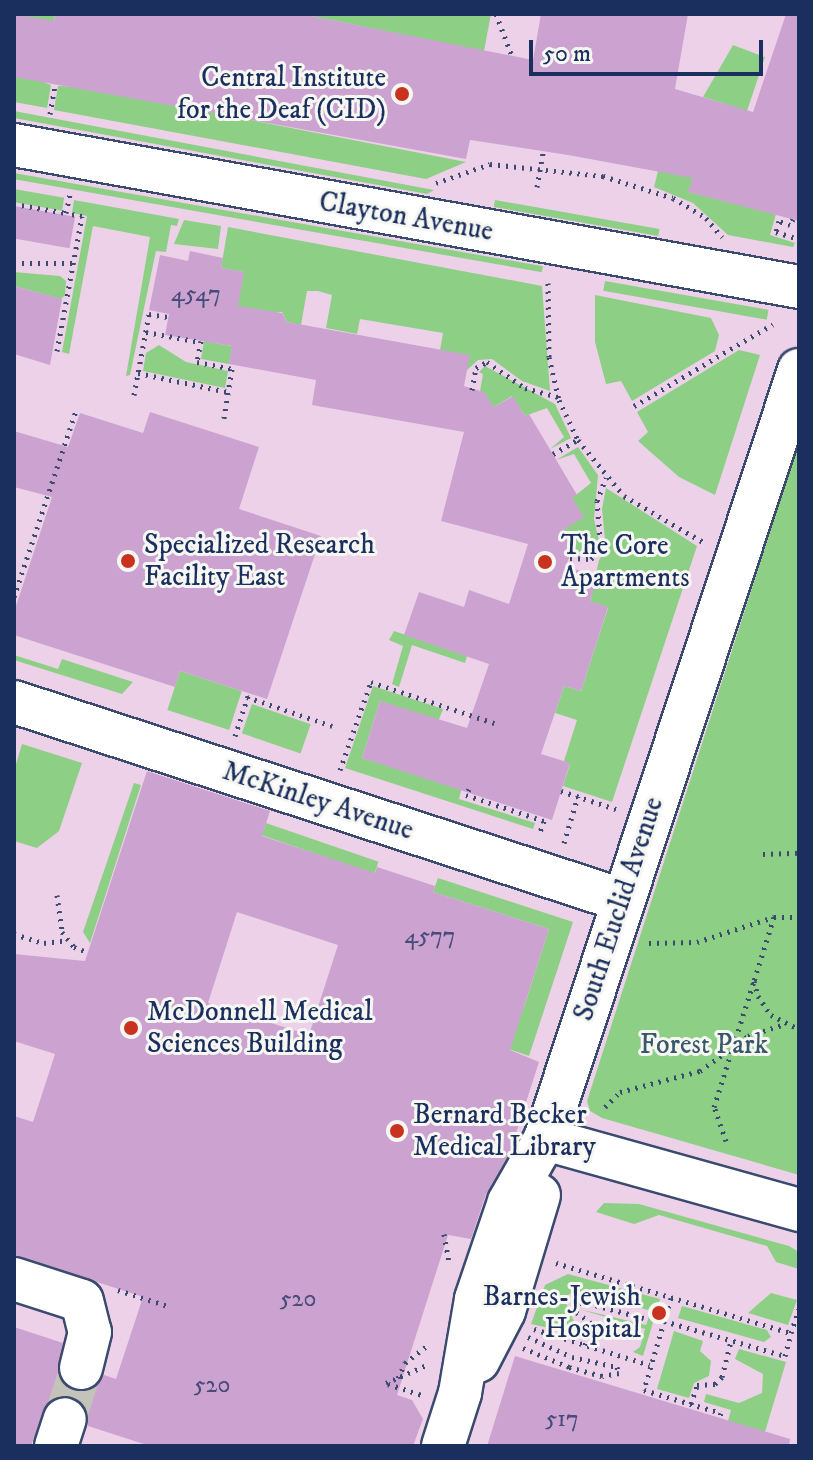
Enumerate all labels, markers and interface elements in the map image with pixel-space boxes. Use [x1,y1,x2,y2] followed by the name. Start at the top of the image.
[533,24,767,74] scale bar
[543,39,591,69] text: 50 m
[177,61,386,127] place label: Central Institute for the Deaf (CID)
[393,85,411,103] marker: Central Institute for the Deaf (CID)
[316,185,496,249] street label: Clayton Avenue
[171,281,221,309] house number: 4547
[144,528,375,594] place label: Specialized Research Facility East
[561,529,690,595] place label: The Core Apartments
[119,552,137,570] marker: Specialized Research Facility East
[536,553,554,571] marker: The Core Apartments
[218,754,418,848] street label: McKinley Avenue
[567,793,671,1025] street label: South Euclid Avenue
[405,923,455,951] house number: 4577
[147,995,373,1061] place label: McDonnell Medical Sciences Building
[122,1019,140,1037] marker: McDonnell Medical Sciences Building
[640,1028,768,1062] park label: Forest Park
[413,1098,596,1164] place label: Bernard Becker Medical Library
[388,1122,406,1140] marker: Bernard Becker Medical Library
[483,1280,641,1346] place label: Barnes-Jewish Hospital
[280,1286,316,1314] house number: 520
[648,1302,670,1324] marker: Barnes-Jewish Hospital
[194,1372,230,1400] house number: 520
[545,1406,579,1434] house number: 517

